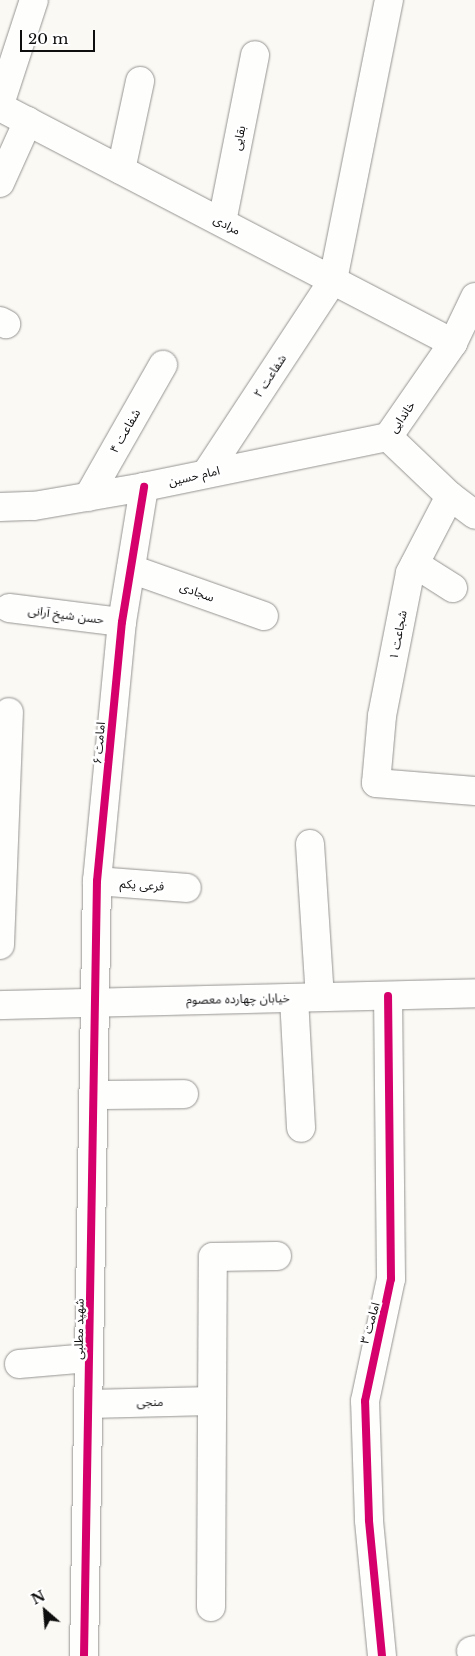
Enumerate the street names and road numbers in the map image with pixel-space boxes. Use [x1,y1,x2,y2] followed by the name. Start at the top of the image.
[230,124,248,152] street label: بقایی
[211,212,243,238] street label: مرادی
[251,352,289,400] street label: شفاعت ۲
[386,398,418,436] street label: خاندایی
[107,406,143,456] street label: شفاعت ۴
[167,463,221,489] street label: امام حسین
[178,579,216,605] street label: سجادی
[27,603,105,627] street label: حسن شیخ آرانی
[386,609,410,661] street label: شجاعت ۱
[90,721,108,765] street label: امامت ۶
[119,876,165,894] street label: فرعی یکم
[186,991,290,1007] street label: خیابان چهارده معصوم
[71,1298,87,1360] street label: شهید مطلبی
[357,1301,383,1345] street label: امامت ۳
[136,1395,164,1409] street label: منجی

